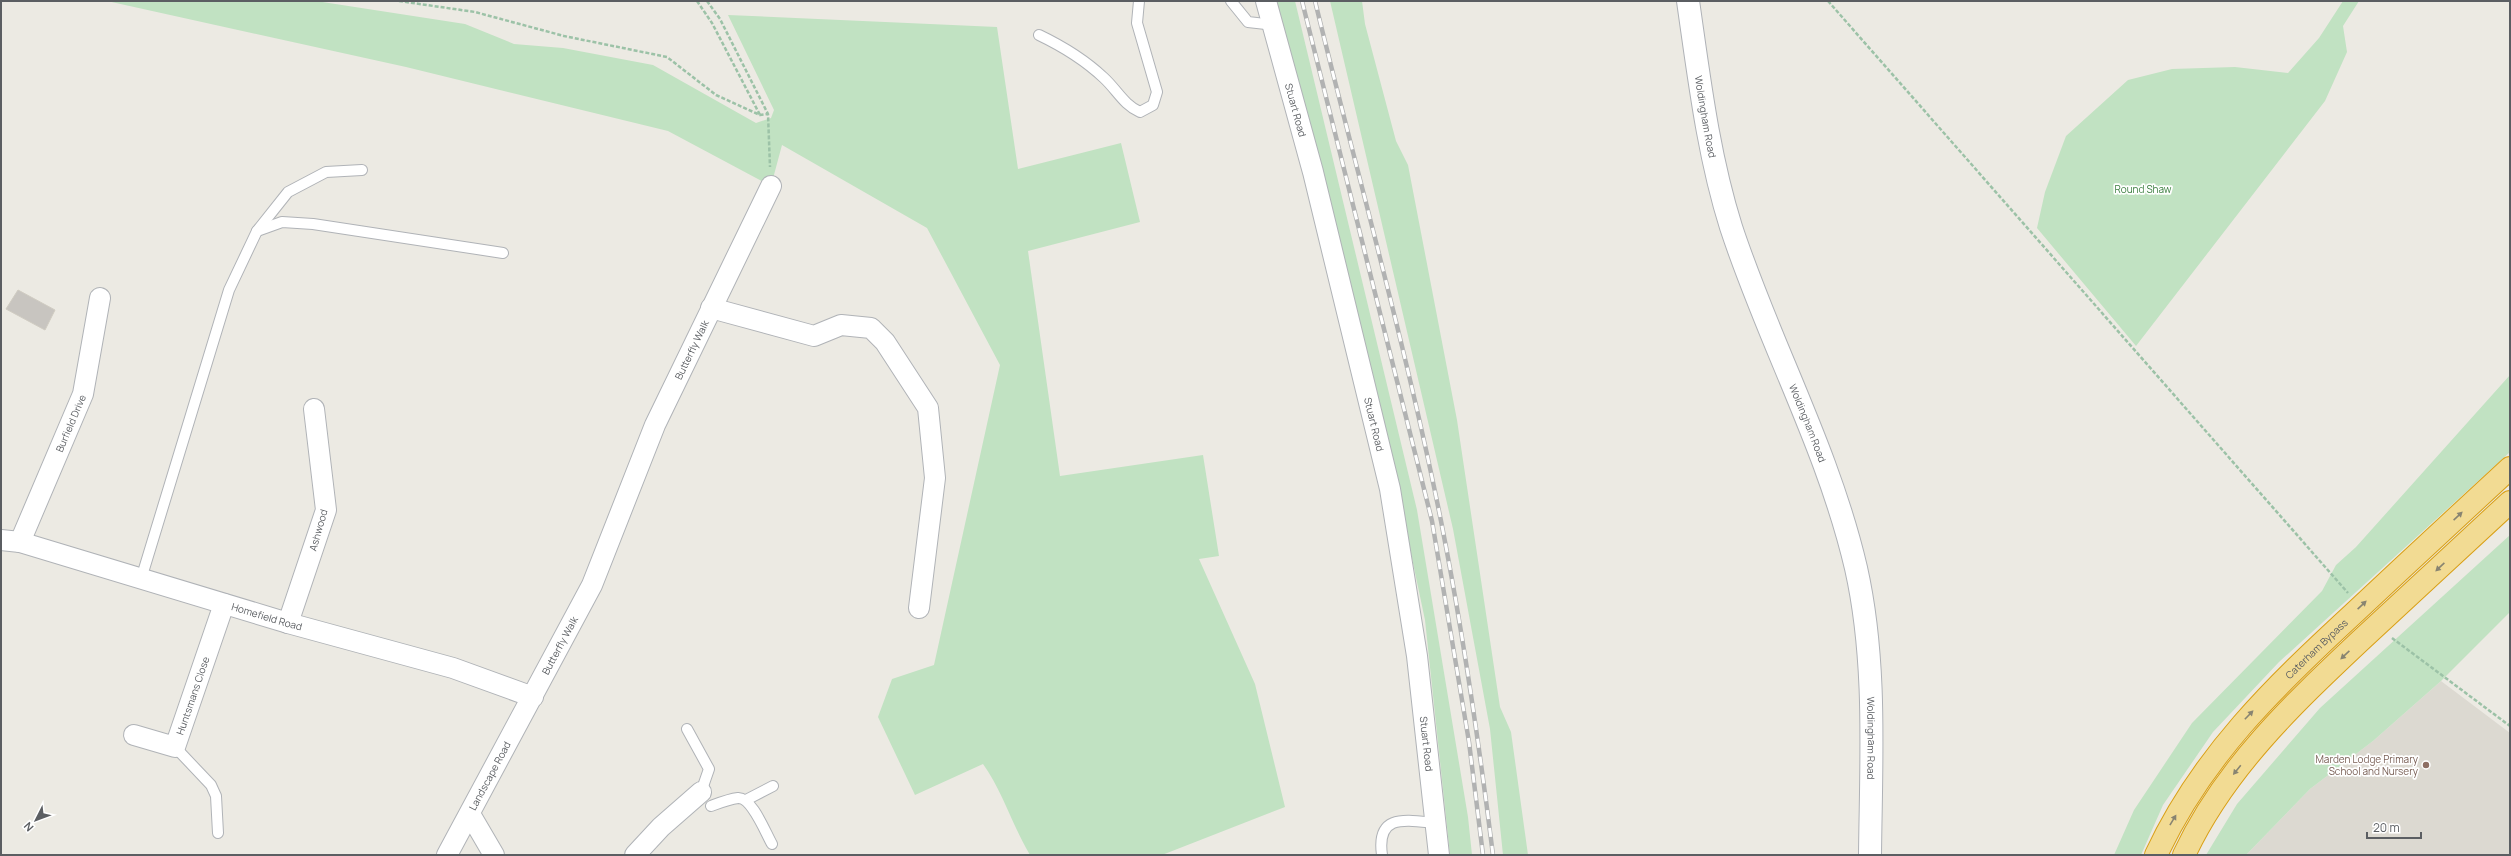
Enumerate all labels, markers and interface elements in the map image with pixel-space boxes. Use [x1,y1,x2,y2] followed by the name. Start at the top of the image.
[1692,75,1720,159] street label: Woldingham Road
[1282,82,1310,138] street label: Stuart Road
[2114,182,2172,196] park label: Round Shaw
[671,317,712,382] street label: Butterfly Walk
[1786,382,1830,464] street label: Woldingham Road
[52,392,89,454] street label: Burfield Drive
[1361,396,1388,453] street label: Stuart Road
[305,507,331,552] street label: Ashwood
[2452,512,2463,521] one-way arrow
[2435,562,2445,571] one-way arrow
[230,599,304,634] street label: Homefield Road
[2357,600,2367,610] one-way arrow
[538,613,581,677] street label: Butterfly Walk
[2282,616,2351,682] street label: Caterham Bypass
[2340,650,2350,660] one-way arrow
[173,655,213,737] street label: Huntsmans Close
[1864,696,1879,780] street label: Woldingham Road
[2244,710,2254,720] one-way arrow
[1417,716,1437,772] street label: Stuart Road
[465,739,514,813] street label: Landscape Road
[2315,752,2419,778] place label: Marden Lodge Primary School and Nursery
[2421,760,2431,770] marker: Marden Lodge Primary School and Nursery
[2232,764,2241,775] one-way arrow
[16,800,56,840] north arrow
[2170,814,2177,826] one-way arrow
[2367,814,2421,840] scale bar
[20,819,36,835] text: N
[2373,819,2400,836] text: 20 m

